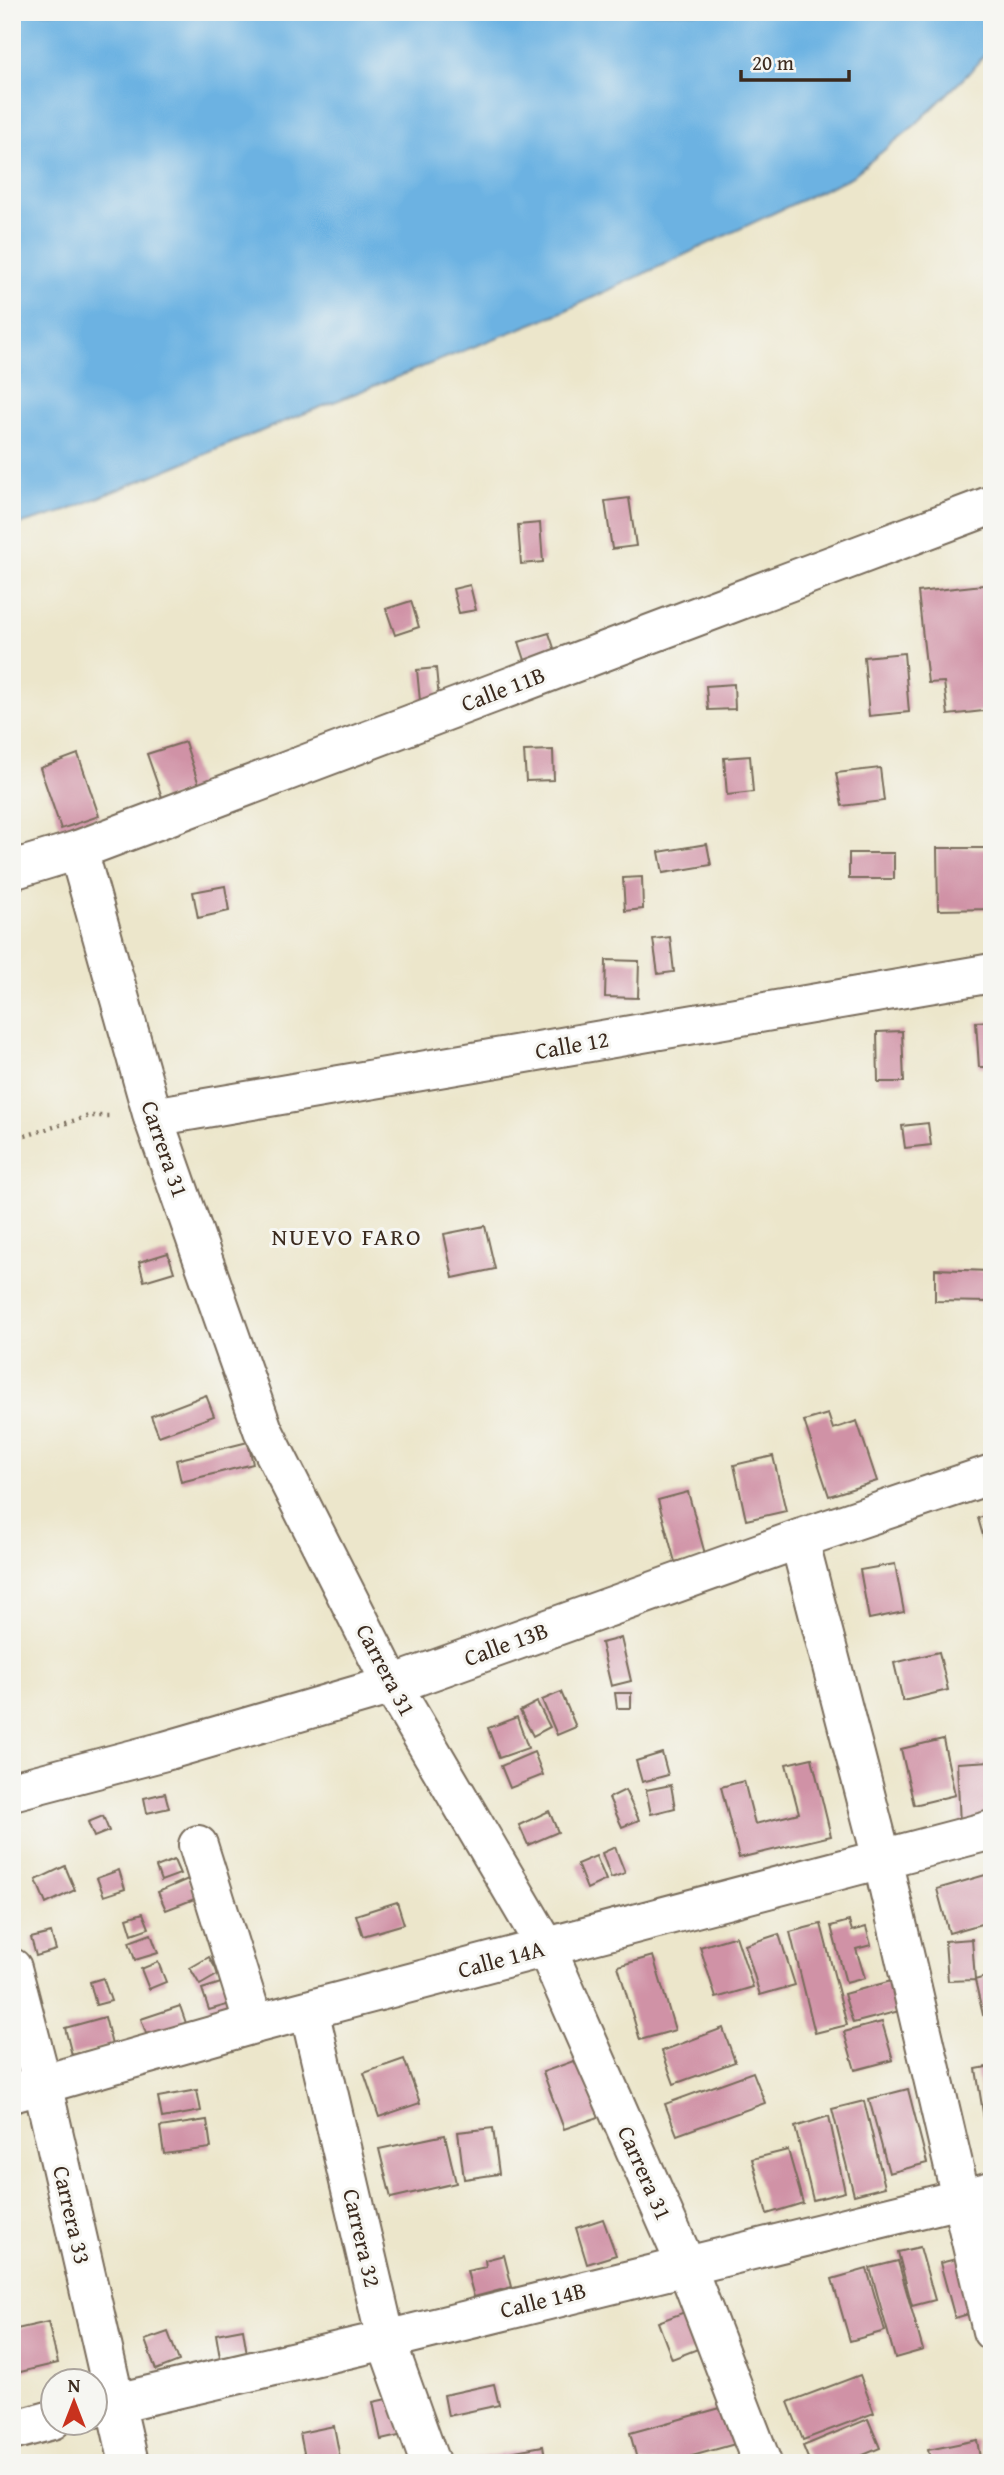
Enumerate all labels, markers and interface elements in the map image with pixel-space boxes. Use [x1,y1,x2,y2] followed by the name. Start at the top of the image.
[741,38,850,82] scale bar
[752,47,794,78] text: 20 m
[456,657,549,720] street label: Calle 11B
[532,1022,611,1067] street label: Calle 12
[134,1096,197,1202] street label: Carrera 31
[271,1219,423,1254] district label: NUEVO FARO
[459,1613,553,1674] street label: Calle 13B
[348,1618,425,1722] street label: Carrera 31
[454,1931,548,1986] street label: Calle 14A
[610,2120,681,2225] street label: Carrera 31
[45,2162,100,2267] street label: Carrera 33
[335,2185,390,2290] street label: Carrera 32
[497,2273,589,2326] street label: Calle 14B
[38,2366,108,2436] north arrow
[68,2371,81,2399] text: N

